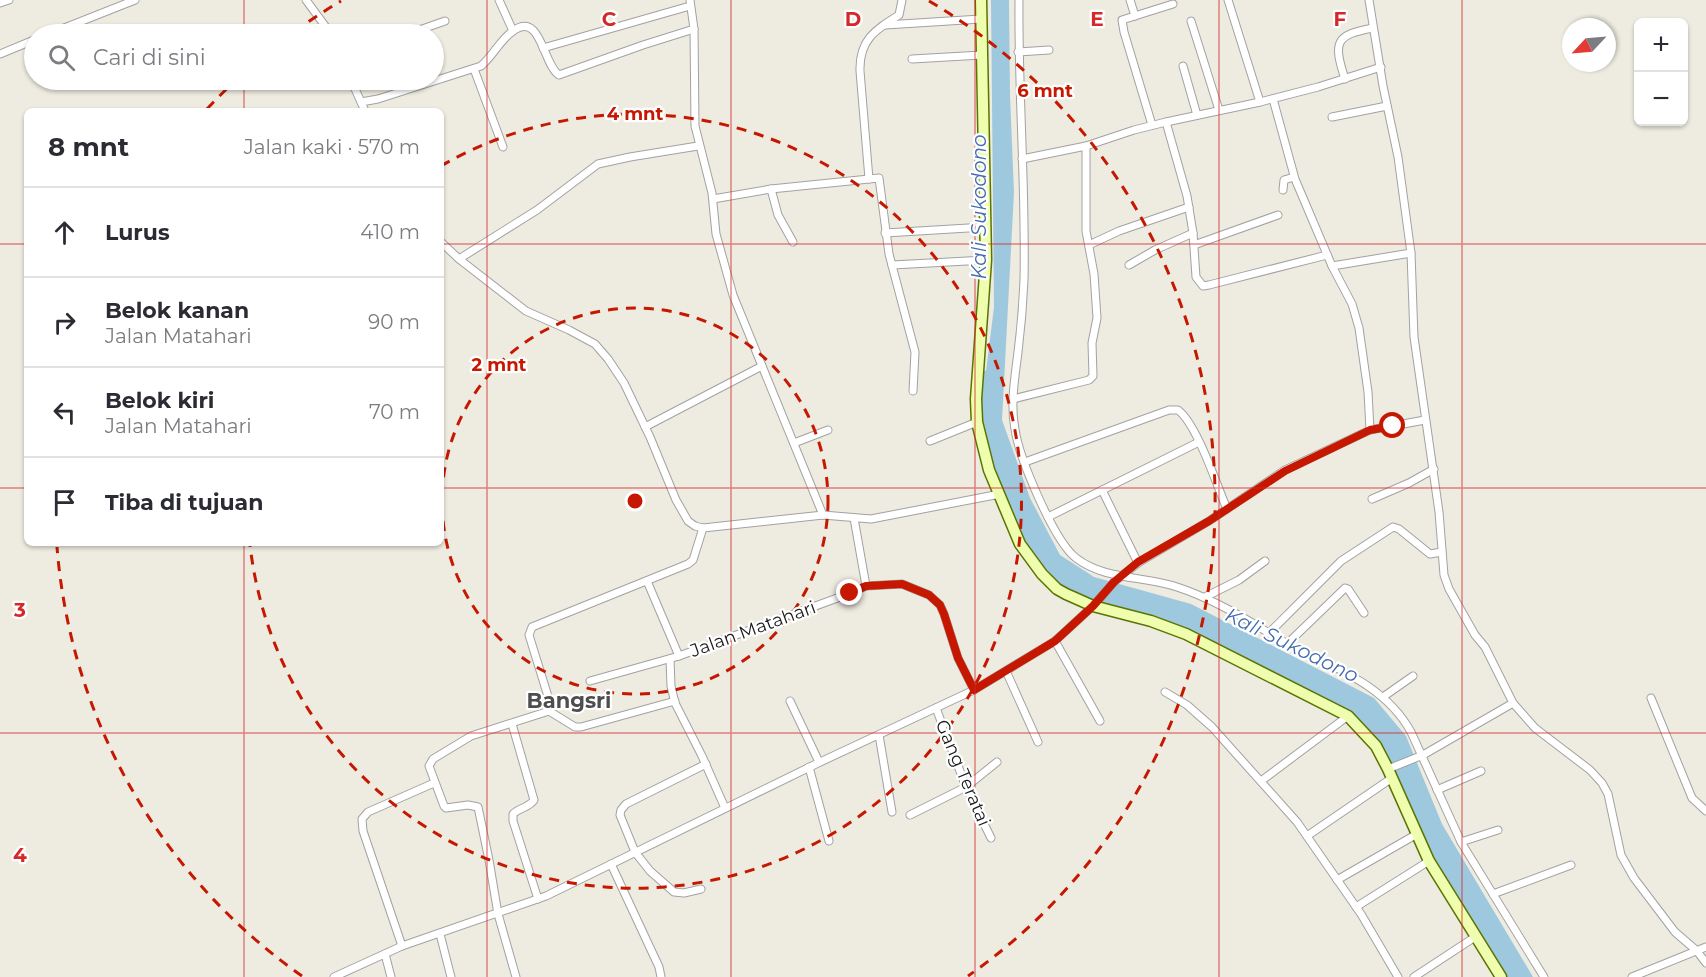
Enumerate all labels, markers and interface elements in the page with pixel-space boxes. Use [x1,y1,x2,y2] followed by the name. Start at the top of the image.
[602,7,617,31] text: C
[845,7,861,31] text: D
[1090,7,1104,31] text: E
[1334,7,1347,31] text: F
[1562,18,1616,72] north arrow
[1634,18,1688,126] map controls
[1634,18,1688,72] button: +
[24,24,444,90] search box
[45,41,78,74] icon: search
[93,44,206,71] text: Cari di sini
[1634,72,1688,126] button: −
[1017,80,1073,102] text: 6 mnt
[607,103,663,125] text: 4 mnt
[48,131,129,163] text: 8 mnt
[967,134,991,280] water label: Kali Sukodono
[244,135,420,159] text: Jalan kaki · 570 m
[48,216,81,249] icon: ahead
[105,219,170,246] text: Lurus
[360,220,420,244] text: 410 m
[105,297,249,324] text: Belok kanan
[48,306,81,339] icon: right
[368,310,420,334] text: 90 m
[105,324,252,348] text: Jalan Matahari
[472,354,527,376] text: 2 mnt
[105,387,214,414] text: Belok kiri
[48,396,81,429] icon: left
[369,400,420,424] text: 70 m
[1379,412,1405,438] route start
[105,414,252,438] text: Jalan Matahari
[48,486,81,519] icon: arrive
[105,489,263,516] text: Tiba di tujuan
[625,491,645,511] centre of rings
[836,579,862,605] route end
[686,596,819,662] street label: Jalan Matahari
[13,598,26,622] text: 3
[1221,602,1363,688] water label: Kali Sukodono
[527,688,611,713] district label: Bangsri
[931,716,995,830] street label: Gang Teratai
[13,843,27,867] text: 4

